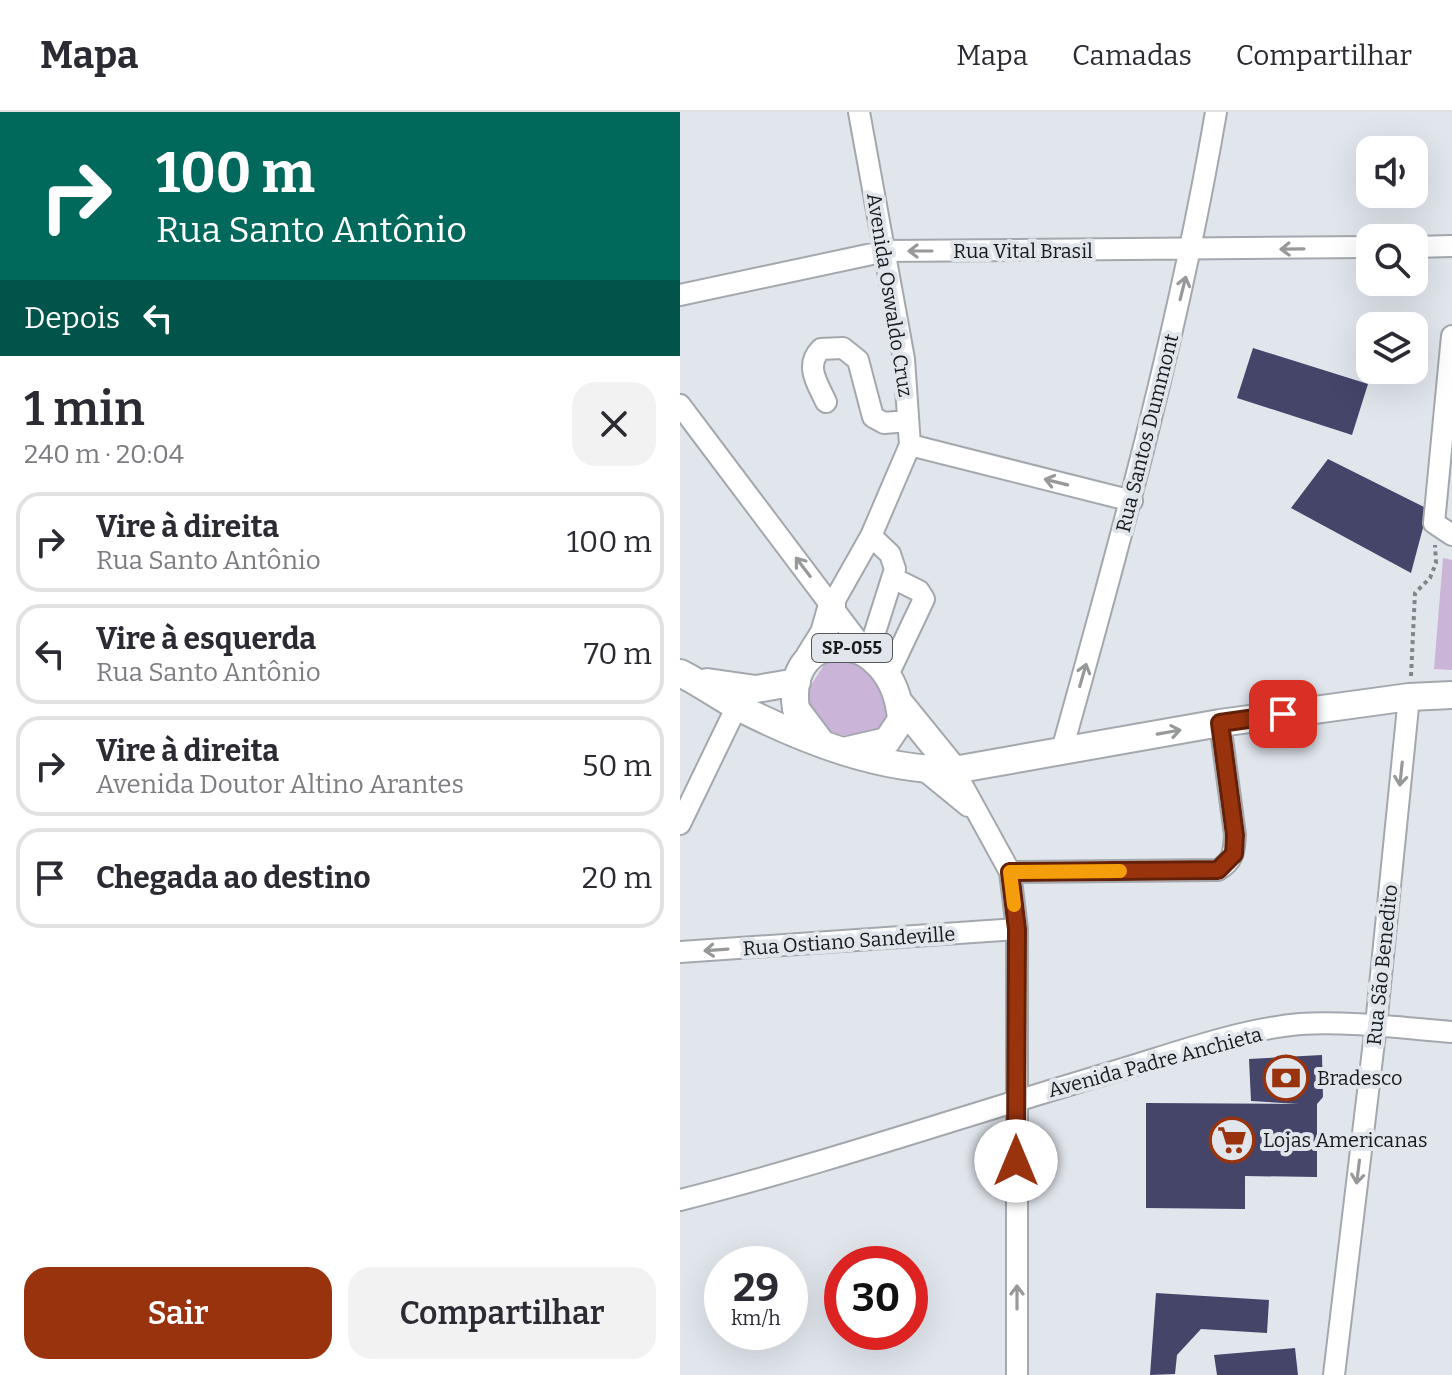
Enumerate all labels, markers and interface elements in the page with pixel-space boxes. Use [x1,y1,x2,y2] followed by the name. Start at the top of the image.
[40,32,138,78] text: Mapa
[956,39,1028,72] text: Mapa
[1072,39,1192,72] text: Camadas
[1236,39,1412,72] text: Compartilhar
[1356,136,1428,384] map controls
[1356,136,1428,208] button: sound
[156,140,315,207] text: 100 m
[24,144,128,248] icon: right
[862,191,918,399] street label: Avenida Oswaldo Cruz
[156,208,467,252] text: Rua Santo Antônio
[1356,224,1428,296] button: search
[953,239,1093,263] street label: Rua Vital Brasil
[1279,241,1306,257] one-way arrow
[907,243,934,259] one-way arrow
[1176,276,1191,301] one-way arrow
[136,296,180,340] icon: left
[24,300,120,336] text: Depois
[1356,312,1428,384] button: layers
[1111,331,1183,535] street label: Rua Santos Dummont
[24,380,145,438] text: 1 min
[572,382,656,466] button: close
[24,439,184,470] text: 240 m · 20:04
[1043,474,1069,489] one-way arrow
[96,509,279,545] text: Vire à direita
[28,520,72,564] icon: right
[567,524,652,560] text: 100 m
[96,545,321,576] text: Rua Santo Antônio
[795,556,811,578] one-way arrow
[96,621,316,657] text: Vire à esquerda
[28,632,72,676] icon: left
[812,634,892,662] road number: SP-055
[584,636,652,672] text: 70 m
[96,657,321,688] text: Rua Santo Antônio
[1076,663,1091,689] one-way arrow
[1249,680,1317,748] pin
[1261,692,1305,736] icon: arrive
[1156,723,1181,738] one-way arrow
[96,733,279,769] text: Vire à direita
[28,744,72,788] icon: right
[582,748,652,784] text: 50 m
[1393,760,1408,787] one-way arrow
[96,769,464,800] text: Avenida Doutor Altino Arantes
[28,856,72,900] icon: arrive
[96,860,371,896] text: Chegada ao destino
[582,860,652,896] text: 20 m
[1362,883,1402,1047] street label: Rua São Benedito
[742,922,956,960] street label: Rua Ostiano Sandeville
[703,943,730,958] one-way arrow
[1045,1022,1265,1102] street label: Avenida Padre Anchieta
[1262,1054,1310,1102] bank icon: Bradesco
[1317,1066,1402,1090] place label: Bradesco
[1208,1116,1256,1164] supermarket icon: Lojas Americanas
[974,1119,1058,1203] position arrow
[1263,1128,1427,1153] place label: Lojas Americanas
[1351,1158,1366,1185] one-way arrow
[824,1246,928,1350] speed limit sign: 30
[733,1264,779,1312] text: 29
[24,1267,332,1359] button: Sair
[348,1267,656,1359] button: Compartilhar
[1009,1284,1025,1311] one-way arrow
[731,1306,781,1330] text: km/h

